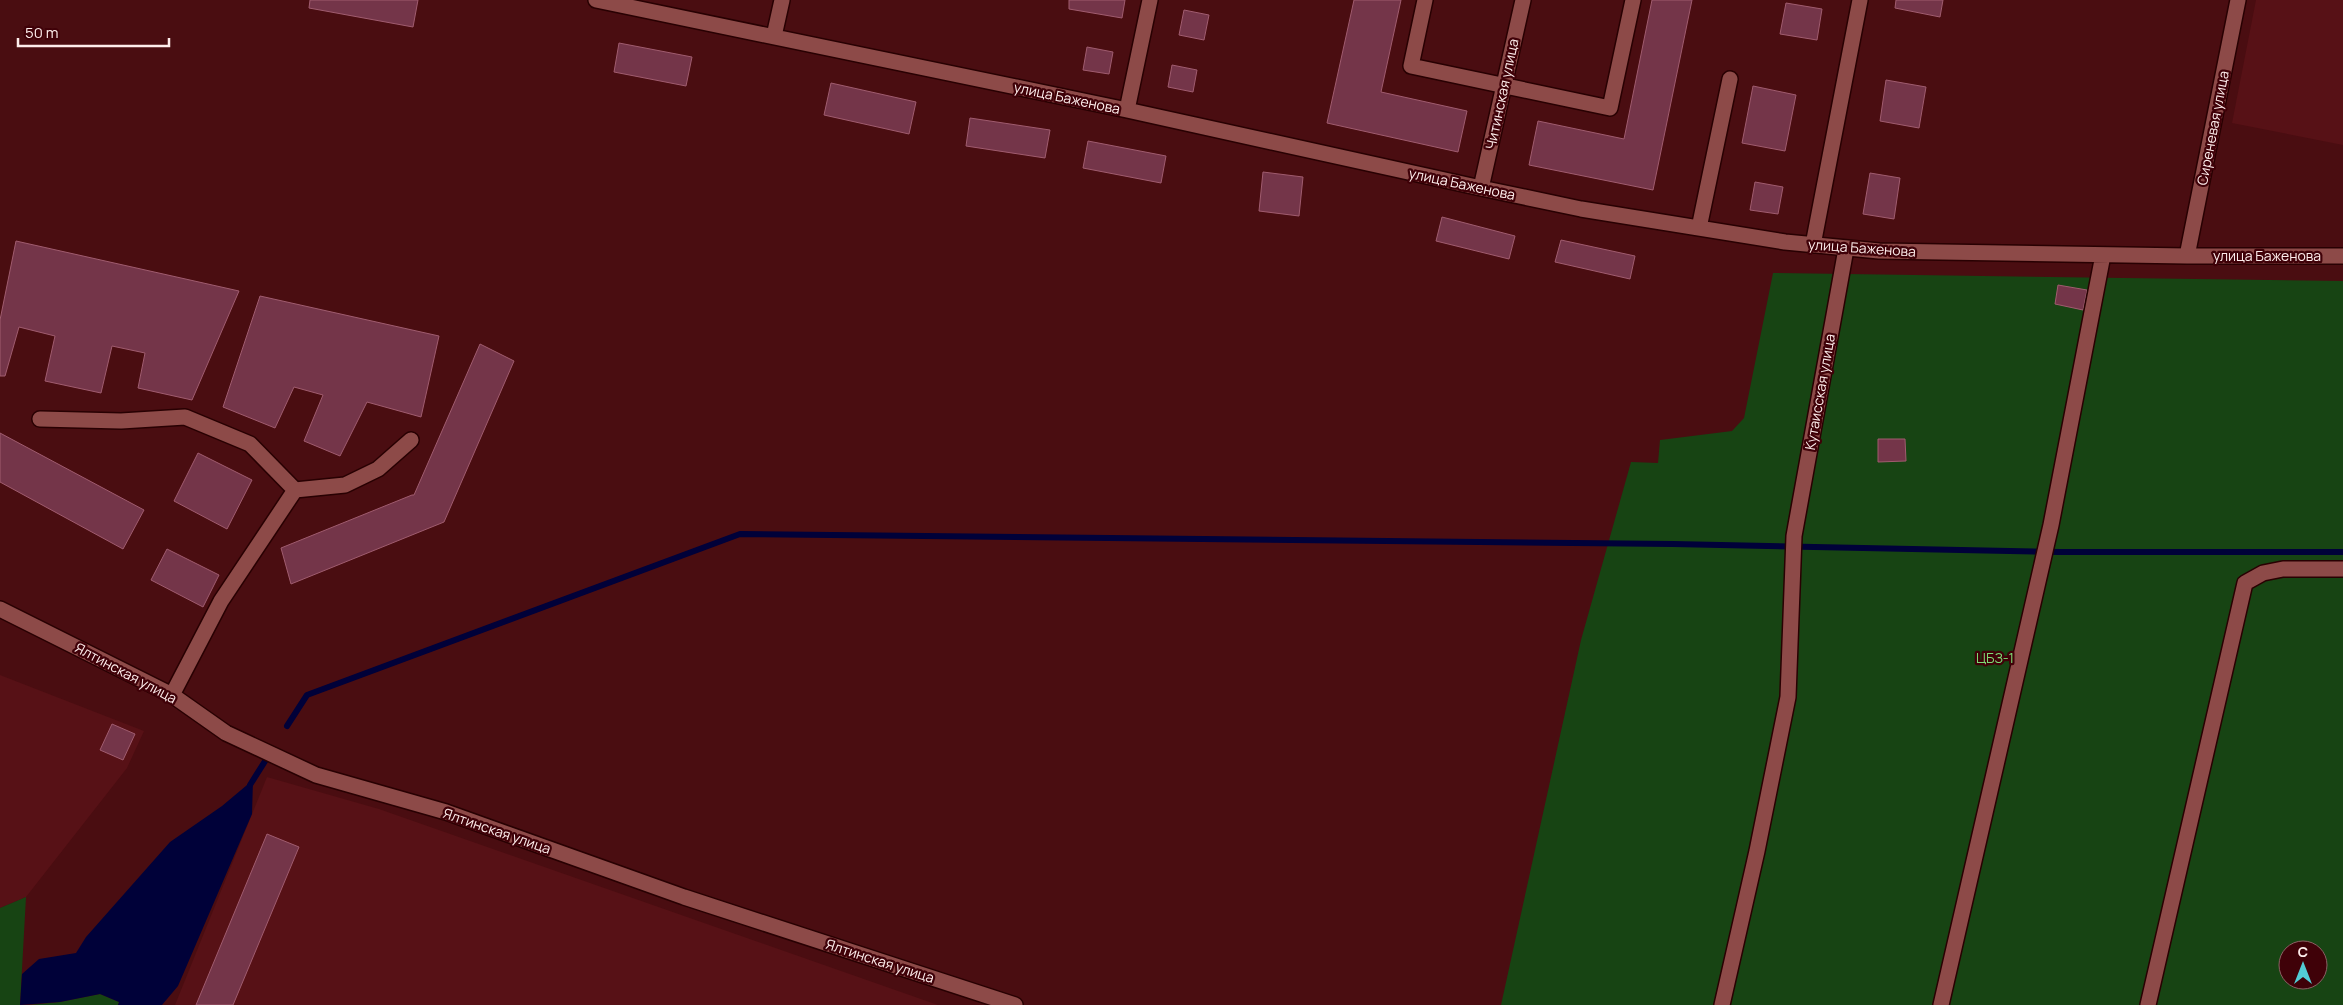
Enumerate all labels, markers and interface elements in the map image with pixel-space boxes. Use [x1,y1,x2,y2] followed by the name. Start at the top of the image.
[18,15,169,47] scale bar
[25,22,59,43] text: 50 m
[1480,37,1523,151] street label: Читинская улица
[2192,69,2233,187] street label: Сиреневая улица
[1012,77,1122,118] street label: улица Баженова
[1407,163,1517,204] street label: улица Баженова
[1807,234,1917,261] street label: улица Баженова
[2213,246,2321,265] street label: улица Баженова
[1800,332,1839,452] street label: Кутаисская улица
[72,638,180,707] street label: Ялтинская улица
[1976,648,2014,667] park label: ЦБЗ-1
[441,803,554,858] street label: Ялтинская улица
[824,934,937,987] street label: Ялтинская улица
[2278,940,2328,990] north arrow
[2298,942,2308,961] text: С

